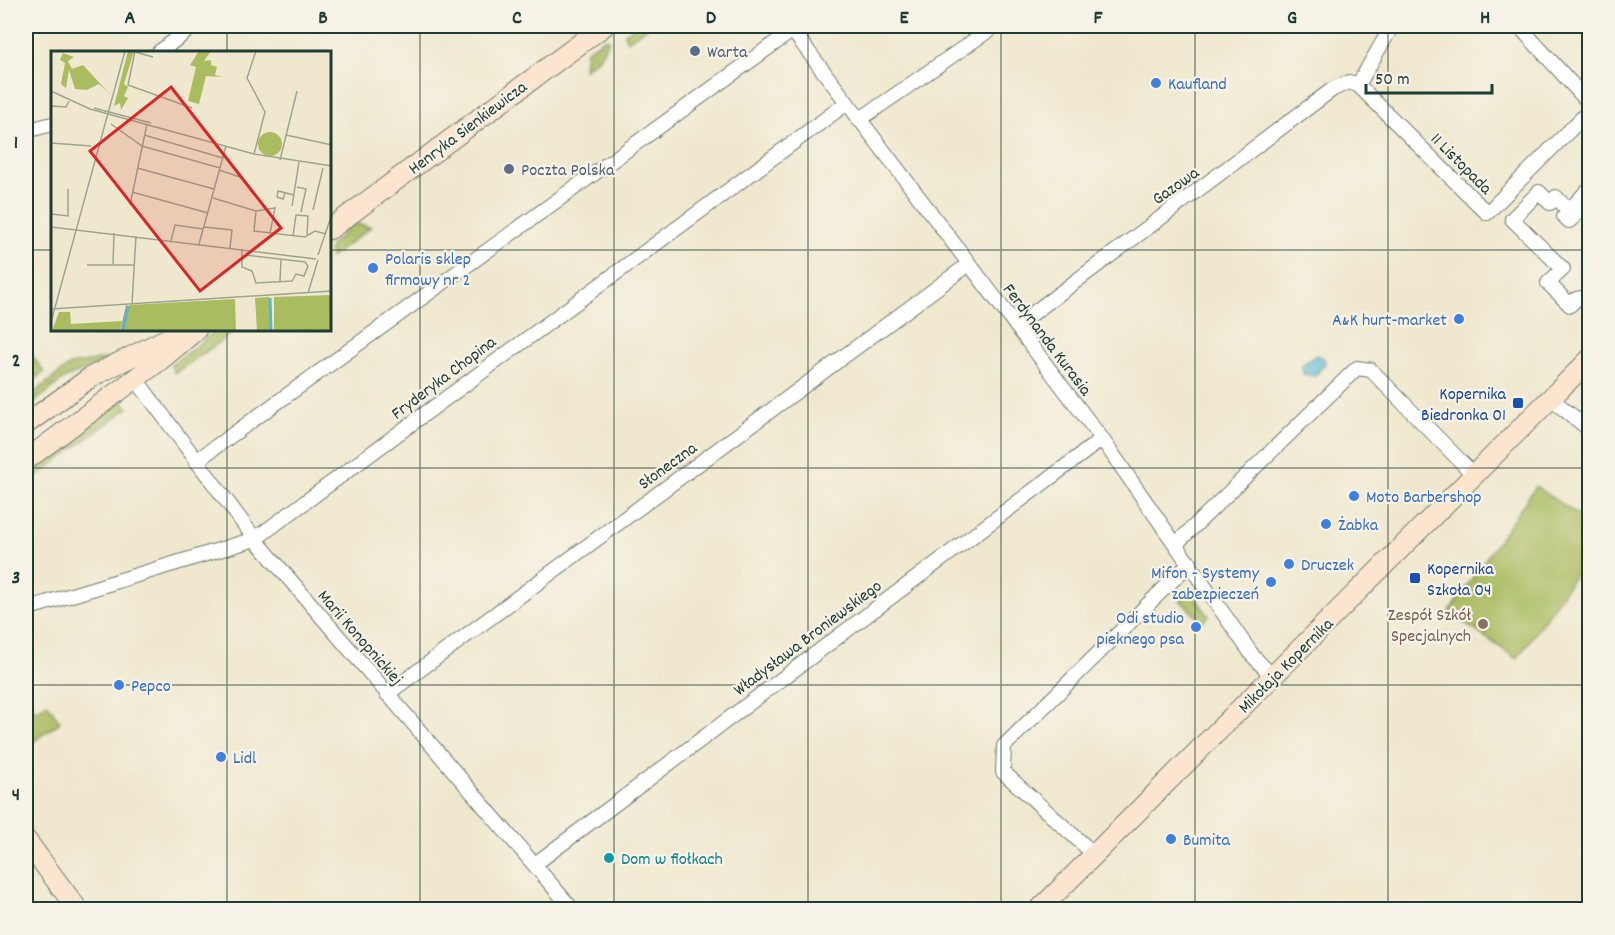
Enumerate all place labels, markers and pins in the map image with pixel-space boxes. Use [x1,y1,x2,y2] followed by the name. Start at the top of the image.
[707,41,748,66] place label: Warta
[688,44,702,58] marker: Warta
[1168,73,1227,98] place label: Kaufland
[1149,76,1163,90] marker: Kaufland
[521,159,615,184] place label: Poczta Polska
[502,162,516,176] marker: Poczta Polska
[385,248,471,294] place label: Polaris sklep firmowy nr 2
[366,261,380,275] marker: Polaris sklep firmowy nr 2
[1332,309,1447,334] place label: A&K hurt-market
[1452,312,1466,326] marker: A&K hurt-market
[1421,383,1507,429] place label: Kopernika Biedronka 01
[1511,396,1525,410] marker: Kopernika Biedronka 01
[1366,486,1482,511] place label: Moto Barbershop
[1347,489,1361,503] marker: Moto Barbershop
[1338,514,1379,539] place label: Żabka
[1319,517,1333,531] marker: Żabka
[1301,554,1354,579] place label: Druczek
[1282,557,1296,571] marker: Druczek
[1427,558,1494,604] place label: Kopernika Szkoła 04
[1151,562,1260,608] place label: Mifon - Systemy zabezpieczeń
[1408,571,1422,585] marker: Kopernika Szkoła 04
[1264,575,1278,589] marker: Mifon - Systemy zabezpieczeń
[1388,604,1471,650] place label: Zespół Szkół Specjalnych
[1097,607,1185,653] place label: Odi studio pieknego psa
[1476,617,1490,631] marker: Zespół Szkół Specjalnych
[1189,620,1203,634] marker: Odi studio pieknego psa
[131,675,171,700] place label: Pepco
[112,678,126,692] marker: Pepco
[233,747,257,772] place label: Lidl
[214,750,228,764] marker: Lidl
[1183,829,1231,854] place label: Bumita
[1164,832,1178,846] marker: Bumita
[621,848,723,873] place label: Dom w fiołkach
[602,851,616,865] marker: Dom w fiołkach

